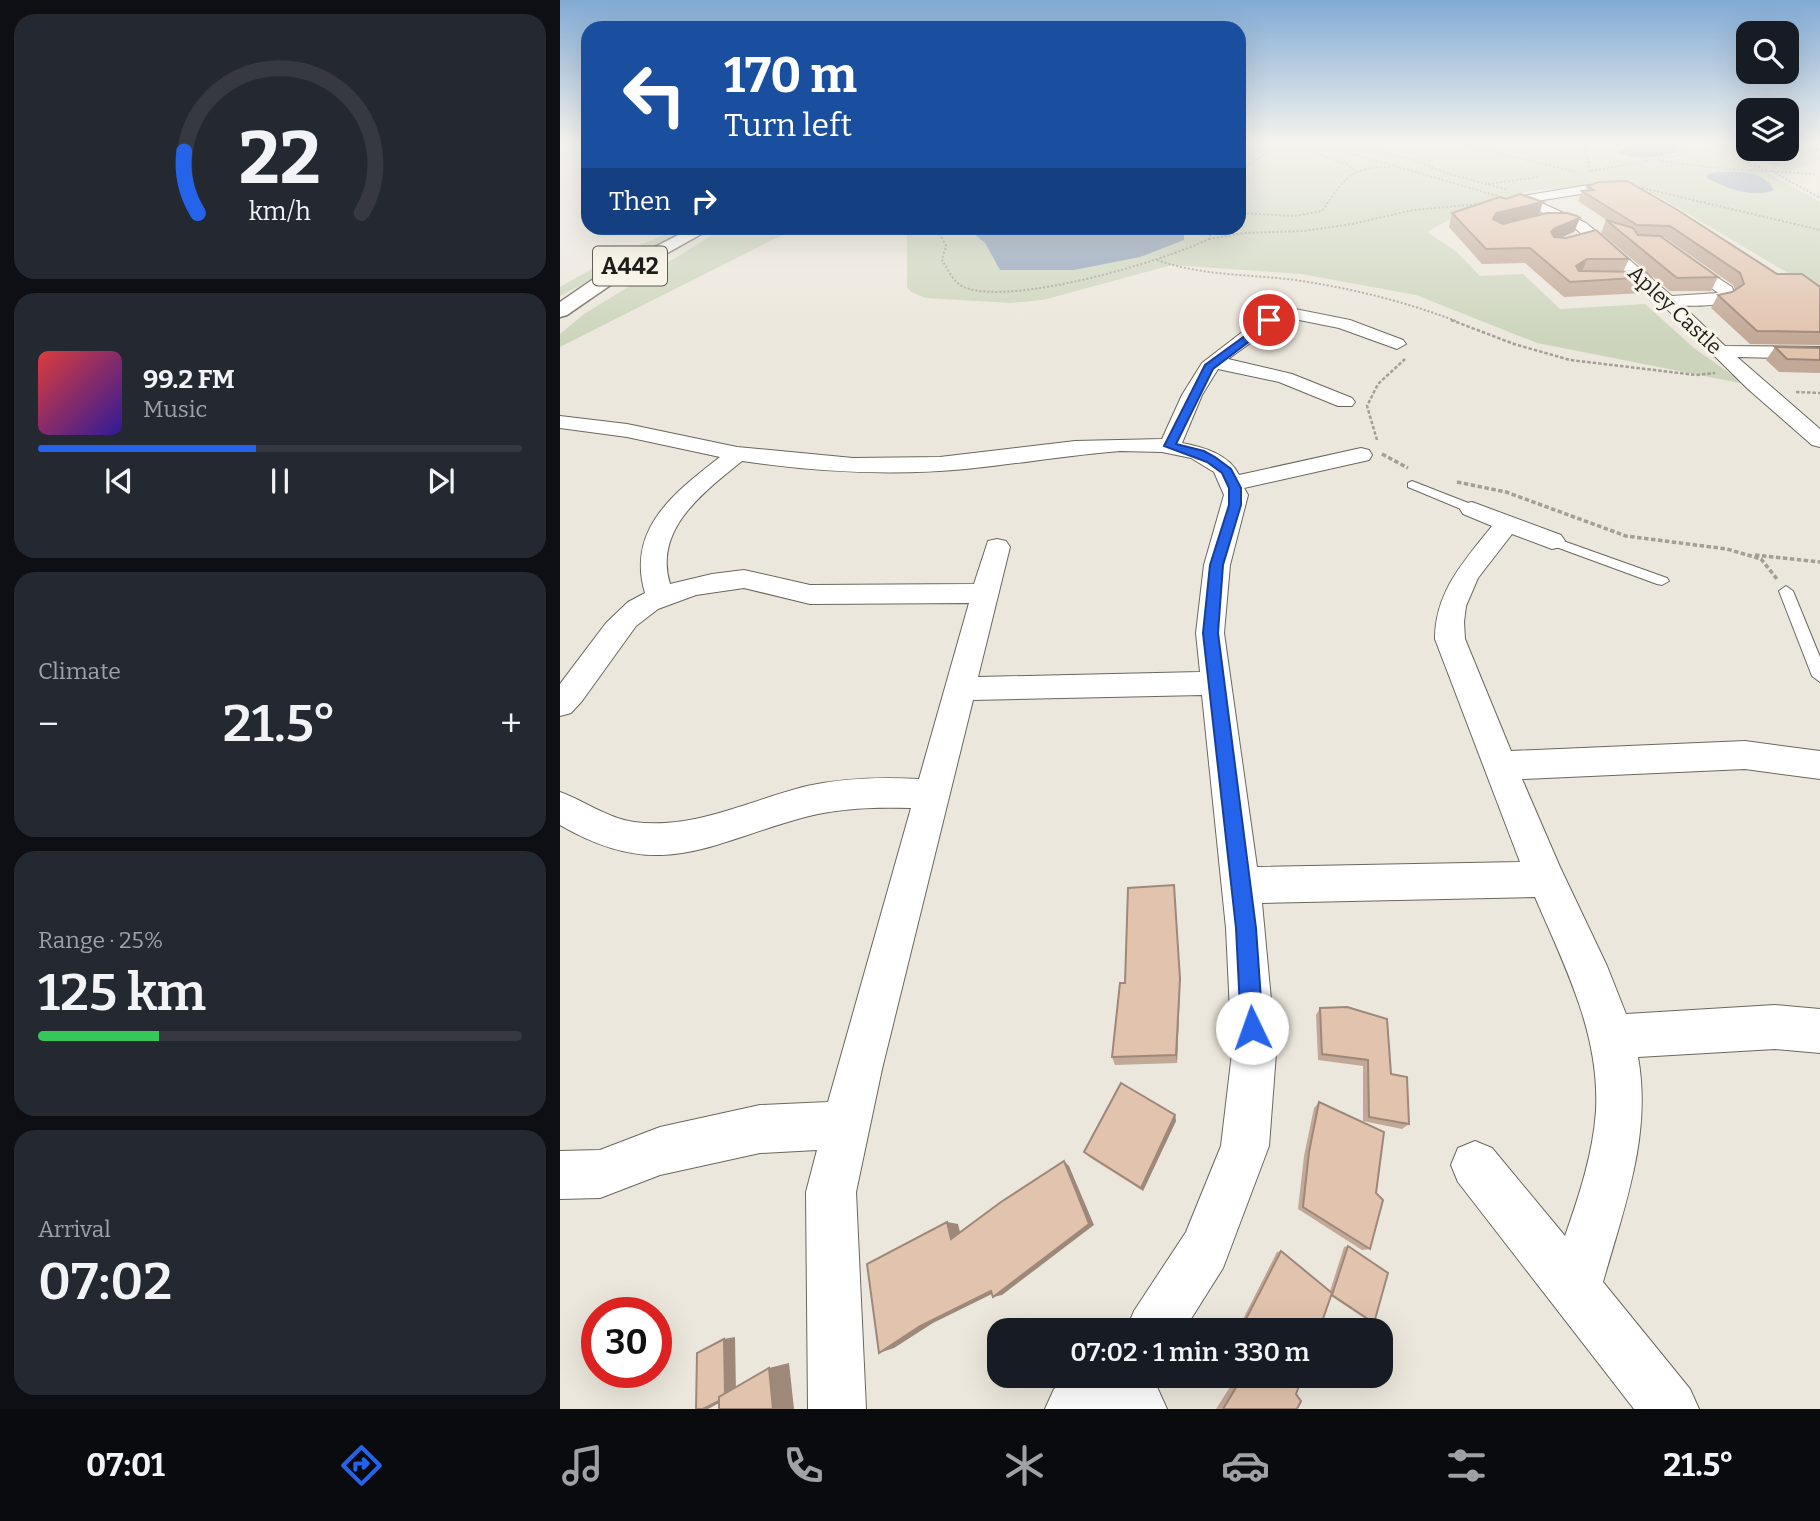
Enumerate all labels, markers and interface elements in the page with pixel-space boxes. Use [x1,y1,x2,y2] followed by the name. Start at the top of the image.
[1736,21,1799,161] map controls
[1736,21,1799,84] button: search
[724,46,857,105] text: 170 m
[609,49,700,140] icon: left
[1736,98,1799,161] button: layers
[724,106,852,144] text: Turn left
[239,115,321,202] text: 22
[685,182,723,220] icon: right
[609,186,671,217] text: Then
[249,196,311,226] text: km/h
[593,246,667,286] road number: A442
[1623,260,1727,360] street label: Apley Castle
[1239,290,1299,350] pin
[1250,301,1288,339] icon: arrive
[143,364,235,395] text: 99.2 FM
[143,395,207,423] text: Music
[100,462,138,500] icon: previous
[261,462,299,500] icon: pause
[422,462,460,500] icon: next
[38,657,121,685] text: Climate
[223,692,336,755] text: 21.5°
[38,701,59,747] text: −
[500,701,522,747] text: +
[38,926,163,954] text: Range · 25%
[38,961,206,1024] text: 125 km
[1215,991,1289,1065] position arrow
[38,1215,111,1243] text: Arrival
[38,1250,172,1313] text: 07:02
[581,1297,672,1388] speed limit sign: 30
[1070,1337,1310,1368] text: 07:02 · 1 min · 330 m
[337,1441,386,1490] icon: directions
[558,1441,607,1490] icon: music
[779,1441,828,1490] icon: phone
[1000,1441,1049,1490] icon: climate
[1221,1441,1270,1490] icon: car
[1442,1441,1491,1490] icon: filters
[86,1446,165,1484] text: 07:01
[1663,1446,1734,1484] text: 21.5°

